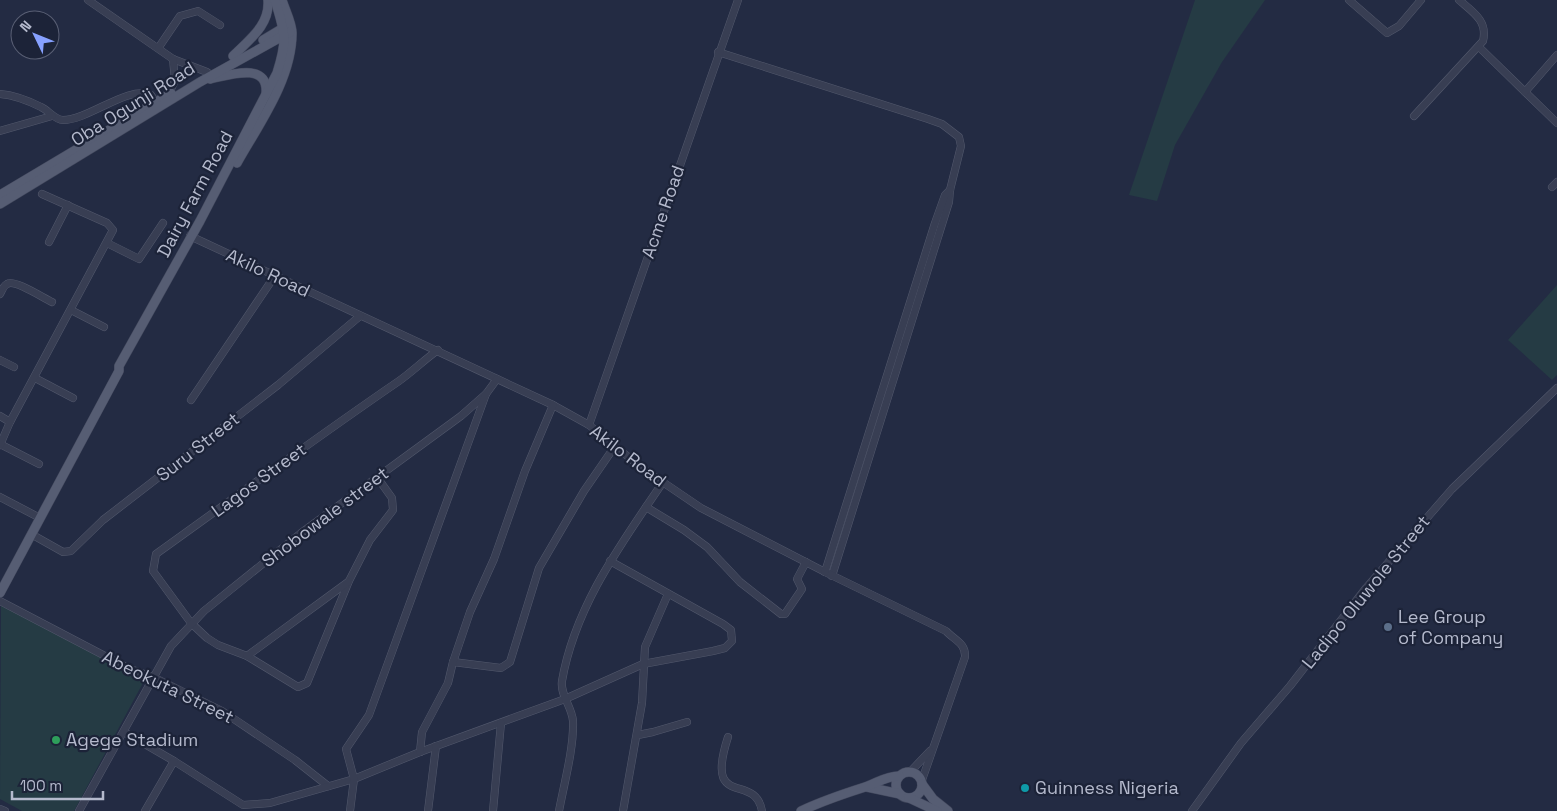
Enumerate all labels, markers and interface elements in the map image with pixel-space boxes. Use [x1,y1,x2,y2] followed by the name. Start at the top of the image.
[10,10,60,60] north arrow
[16,17,35,36] text: N
[66,56,199,151] street label: Oba Ogunji Road
[152,126,238,261] street label: Dairy Farm Road
[636,162,689,261] street label: Acme Road
[223,243,314,302] street label: Akilo Road
[151,407,244,486] street label: Suru Street
[586,419,671,492] street label: Akilo Road
[207,437,311,522] street label: Lagos Street
[257,461,393,572] street label: Shobowale street
[1297,510,1435,673] street label: Ladipo Oluwole Street
[1398,605,1503,649] place label: Lee Group of Company
[1382,621,1394,633] marker: Lee Group of Company
[99,645,238,728] street label: Abeokuta Street
[66,728,198,751] place label: Agege Stadium
[50,734,62,746] marker: Agege Stadium
[12,768,104,800] scale bar
[20,776,62,795] text: 100 m
[1035,776,1179,799] place label: Guinness Nigeria
[1019,782,1031,794] marker: Guinness Nigeria

